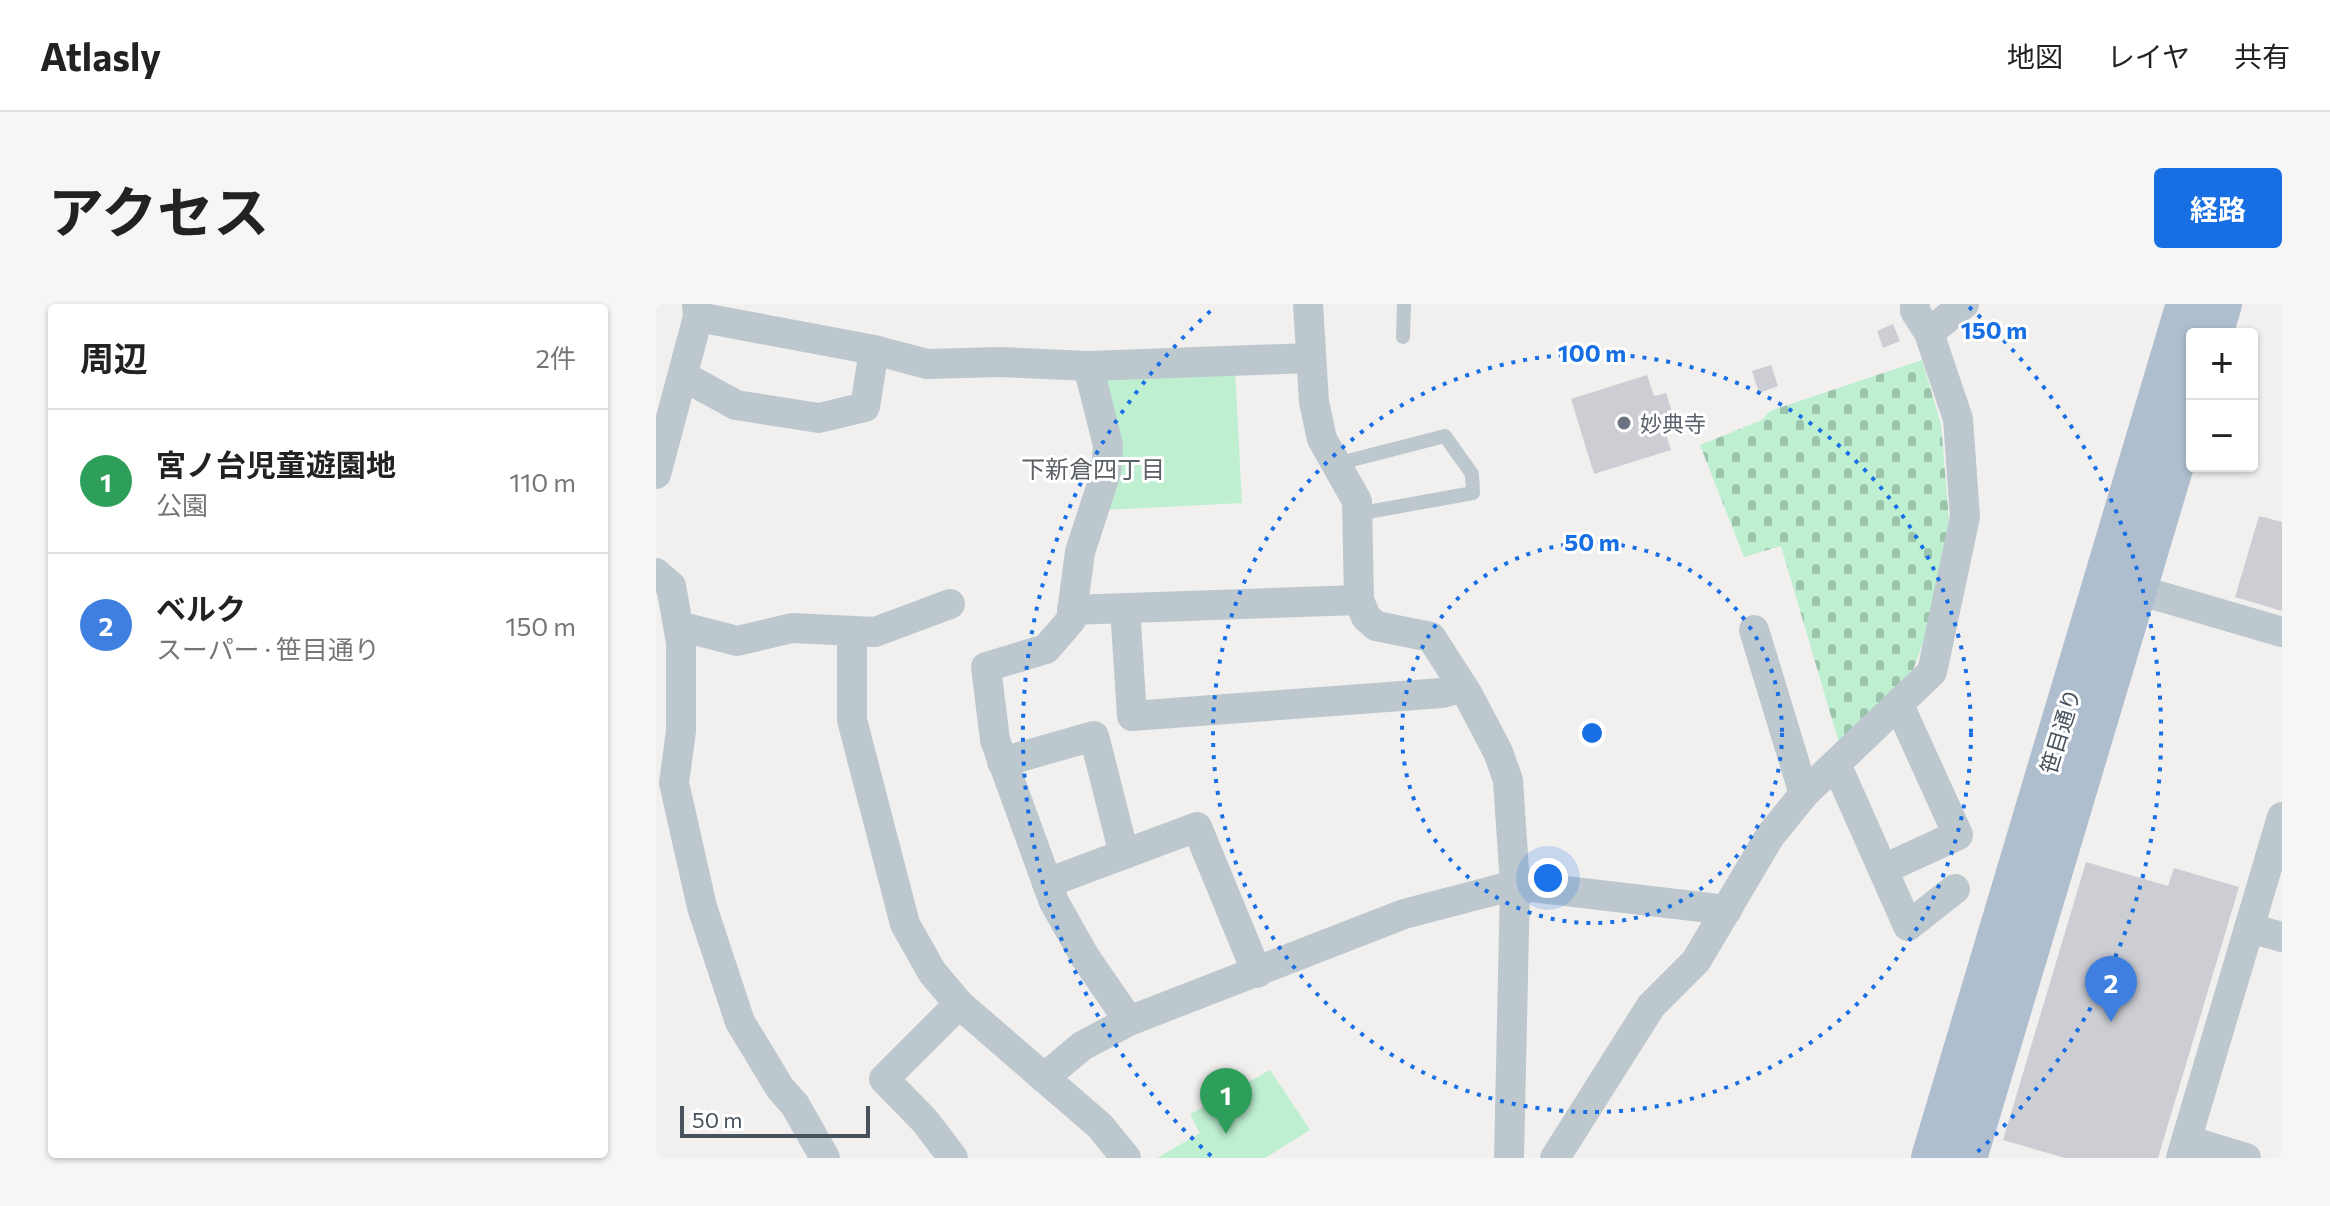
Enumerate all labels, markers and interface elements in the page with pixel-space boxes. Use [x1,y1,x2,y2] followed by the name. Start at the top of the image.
[40,32,161,79] text: Atlasly
[2007,39,2063,73] text: 地図
[2107,39,2190,73] text: レイヤ
[2234,39,2290,73] text: 共有
[2154,168,2282,248] button: 経路
[48,176,269,245] text: アクセス
[1961,315,2027,344] text: 150 m
[2186,328,2258,472] map controls
[2186,328,2258,400] button: +
[80,336,148,378] text: 周辺
[1558,338,1626,367] text: 100 m
[536,342,576,373] text: 2件
[2186,400,2258,472] button: −
[1640,410,1706,437] place label: 妙典寺
[1615,414,1633,432] marker: 妙典寺
[156,445,396,482] text: 宮ノ台児童遊園地
[1021,454,1165,483] district label: 下新倉四丁目
[100,466,112,497] text: 1
[509,466,576,497] text: 110 m
[156,489,208,520] text: 公園
[1564,527,1620,556] text: 50 m
[156,589,246,626] text: ベルク
[99,610,113,641] text: 2
[505,610,576,641] text: 150 m
[156,633,380,664] text: スーパー · 笹目通り
[2034,685,2086,777] street label: 笹目通り
[1578,719,1606,747] centre of rings
[1528,858,1568,898] your location
[2085,956,2137,1022] pin: 2
[1200,1068,1252,1134] pin: 1
[680,1102,870,1138] scale bar
[692,1106,742,1133] text: 50 m

